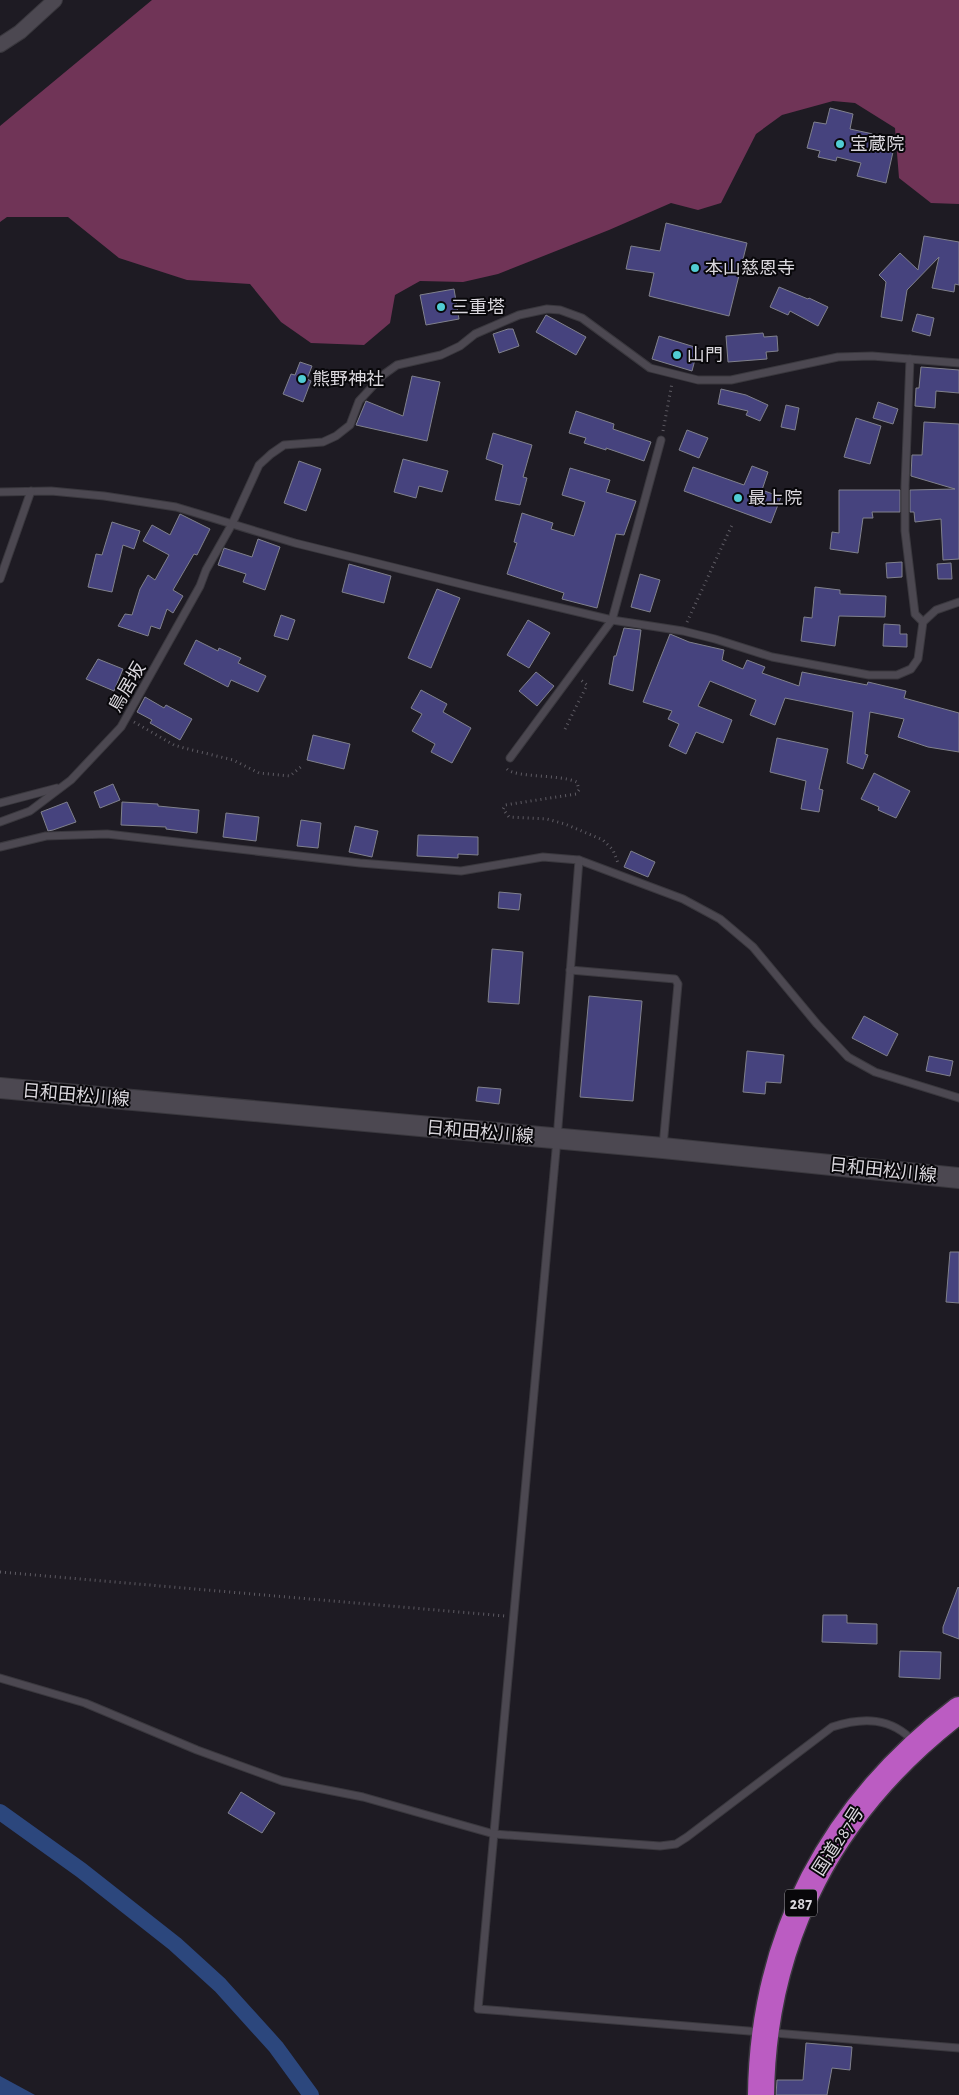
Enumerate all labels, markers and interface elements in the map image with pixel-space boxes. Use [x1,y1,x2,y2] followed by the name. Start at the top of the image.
[850,135,904,154] place label: 宝蔵院
[834,138,846,150] marker: 宝蔵院
[705,258,795,278] place label: 本山慈恩寺
[689,262,701,274] marker: 本山慈恩寺
[451,298,505,317] place label: 三重塔
[435,301,447,313] marker: 三重塔
[687,346,723,365] place label: 山門
[671,349,683,361] marker: 山門
[312,369,384,389] place label: 熊野神社
[296,373,308,385] marker: 熊野神社
[748,489,802,508] place label: 最上院
[732,492,744,504] marker: 最上院
[105,659,149,715] street label: 鳥居坂
[21,1080,131,1110] street label: 日和田松川線
[425,1117,535,1147] street label: 日和田松川線
[828,1154,938,1186] street label: 日和田松川線
[808,1803,868,1879] street label: 国道287号
[785,1890,817,1916] road number: 287

